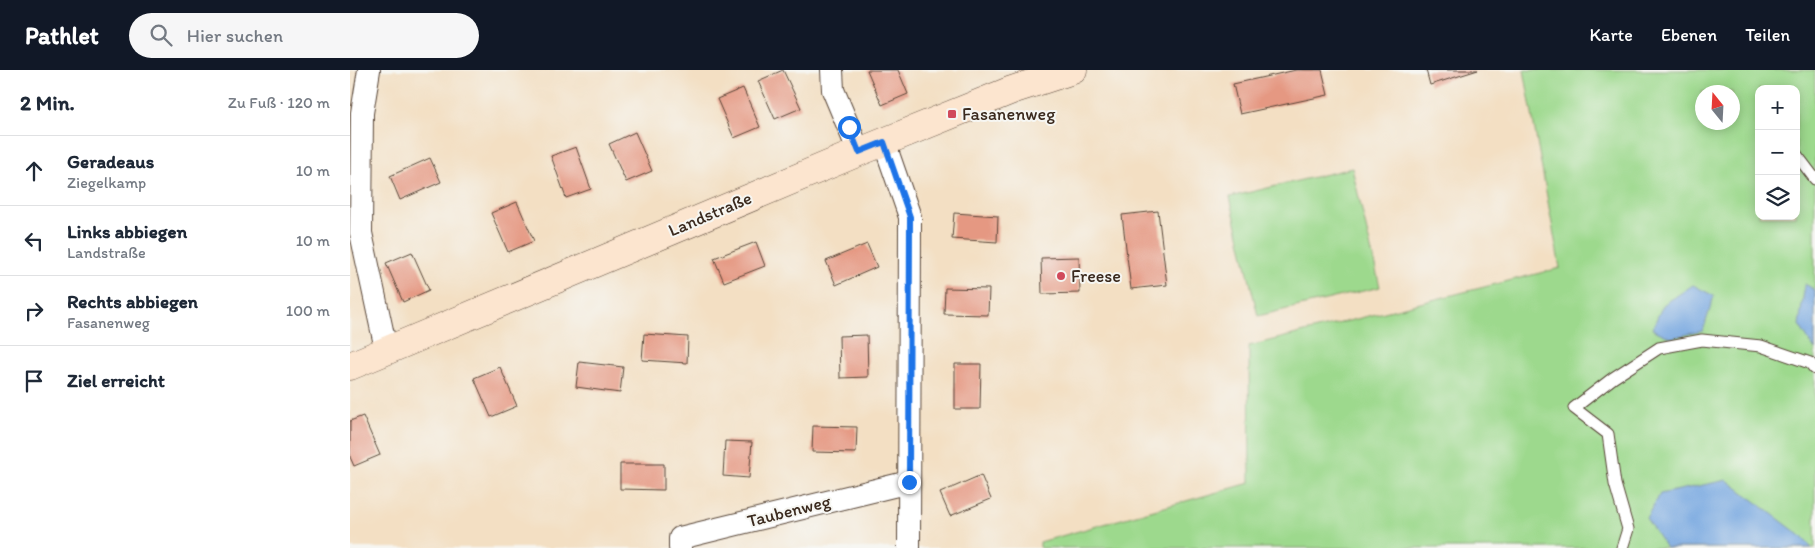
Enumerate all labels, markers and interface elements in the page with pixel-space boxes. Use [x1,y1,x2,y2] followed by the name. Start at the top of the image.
[129,13,479,58] search box
[25,21,99,50] text: Pathlet
[147,21,175,49] icon: search
[187,24,283,47] text: Hier suchen
[1590,24,1633,46] text: Karte
[1661,24,1717,46] text: Ebenen
[1745,24,1790,46] text: Teilen
[1695,85,1740,130] north arrow
[1755,85,1800,220] map controls
[1755,85,1800,130] button: +
[20,90,75,115] text: 2 Min.
[228,93,330,112] text: Zu Fuß · 120 m
[962,103,1056,125] place label: Fasanenweg
[946,108,958,120] marker: Fasanenweg
[838,116,861,139] route start
[1755,130,1800,175] button: −
[67,150,154,173] text: Geradeaus
[20,157,48,185] icon: ahead
[296,161,330,180] text: 10 m
[67,173,146,192] text: Ziegelkamp
[1755,175,1800,220] button: layers
[665,187,755,241] street label: Landstraße
[67,220,187,243] text: Links abbiegen
[20,227,48,255] icon: left
[296,231,330,250] text: 10 m
[67,243,146,262] text: Landstraße
[1071,265,1121,287] place label: Freese
[1055,270,1067,282] marker: Freese
[67,290,198,313] text: Rechts abbiegen
[20,297,48,325] icon: right
[286,301,330,320] text: 100 m
[67,313,150,332] text: Fasanenweg
[20,367,48,395] icon: arrive
[67,369,165,392] text: Ziel erreicht
[898,471,921,494] route end
[745,490,834,532] street label: Taubenweg

